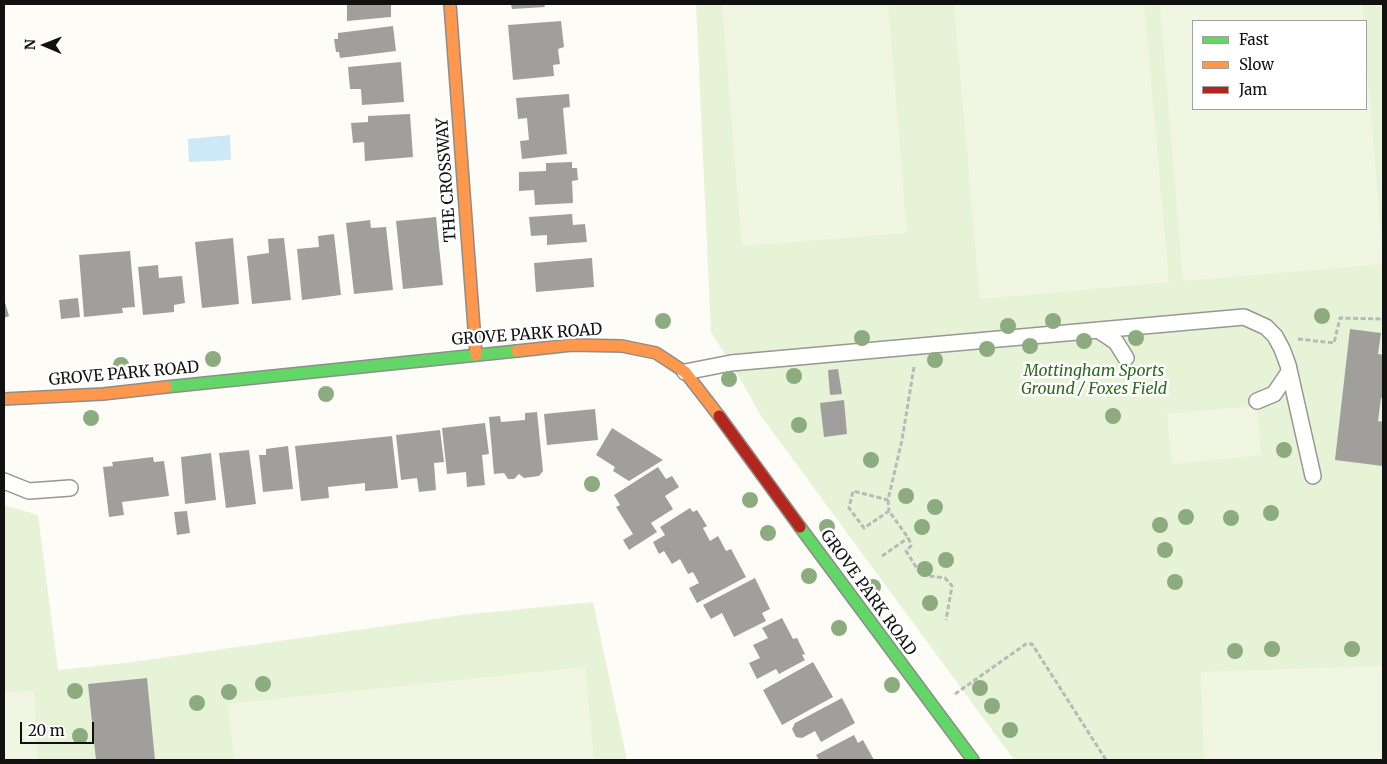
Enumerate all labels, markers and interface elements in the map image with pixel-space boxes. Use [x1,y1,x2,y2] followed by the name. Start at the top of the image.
[20,20,70,70] north arrow
[1192,20,1367,110] legend
[1239,30,1269,49] text: Fast
[21,39,39,50] text: N
[1239,55,1274,74] text: Slow
[1239,80,1267,99] text: Jam
[433,117,461,243] street label: THE CROSSWAY
[451,320,603,350] street label: GROVE PARK ROAD
[48,358,200,390] street label: GROVE PARK ROAD
[1021,361,1167,399] park label: Mottingham Sports Ground / Foxes Field
[816,526,920,660] street label: GROVE PARK ROAD
[22,712,96,744] scale bar
[28,721,65,740] text: 20 m

